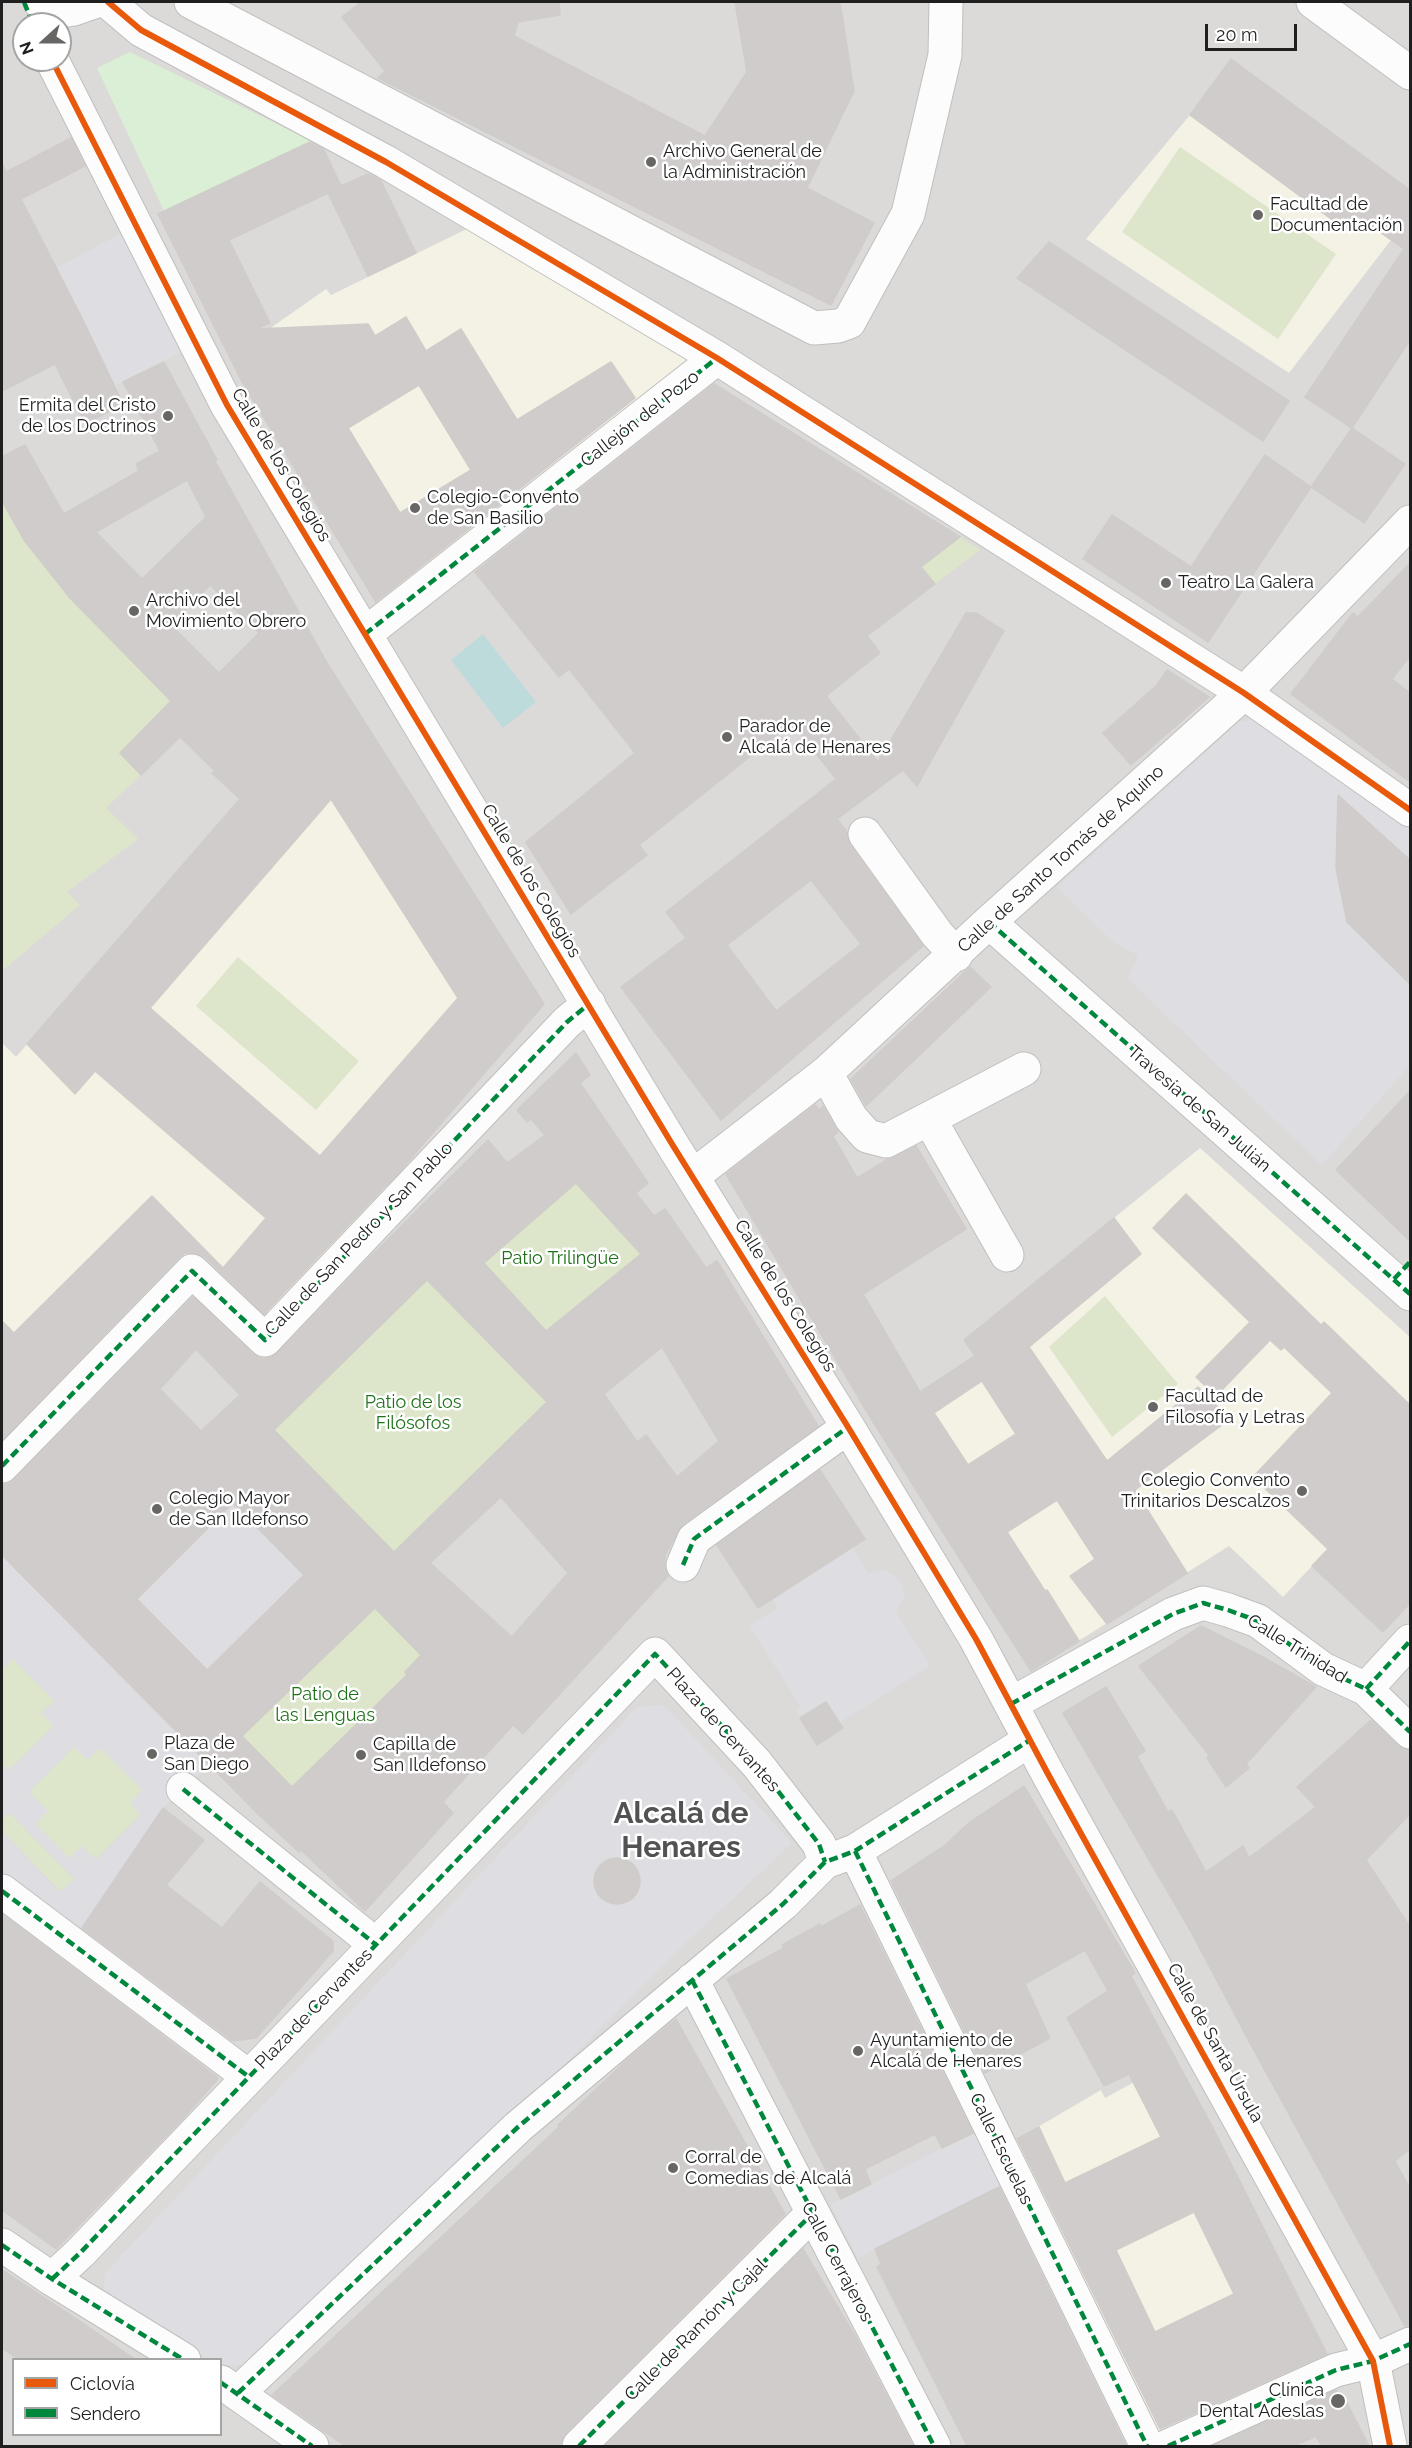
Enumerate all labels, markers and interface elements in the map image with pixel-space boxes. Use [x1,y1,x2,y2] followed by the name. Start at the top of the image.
[12,12,72,72] north arrow
[1208,12,1300,50] scale bar
[1216,24,1258,45] text: 20 m
[16,39,38,57] text: N
[663,141,822,184] place label: Archivo General de la Administración
[644,155,658,169] marker: Archivo General de la Administración
[1270,194,1403,236] place label: Facultad de Documentación
[1251,208,1265,222] marker: Facultad de Documentación
[576,366,704,472] street label: Callejón del Pozo
[227,384,335,546] street label: Calle de los Colegios
[19,395,156,438] place label: Ermita del Cristo de los Doctrinos
[161,409,175,423] marker: Ermita del Cristo de los Doctrinos
[427,487,579,530] place label: Colegio-Convento de San Basilio
[408,501,422,515] marker: Colegio-Convento de San Basilio
[1178,572,1314,594] place label: Teatro La Galera
[1159,576,1173,590] marker: Teatro La Galera
[146,590,306,632] place label: Archivo del Movimiento Obrero
[127,604,141,618] marker: Archivo del Movimiento Obrero
[739,716,891,758] place label: Parador de Alcalá de Henares
[720,730,734,744] marker: Parador de Alcalá de Henares
[953,761,1169,957] street label: Calle de Santo Tomás de Aquino
[477,800,585,962] street label: Calle de los Colegios
[1123,1041,1275,1177] street label: Travesía de San Julián
[261,1138,457,1340] street label: Calle de San Pedro y San Pablo
[729,1216,841,1376] street label: Calle de los Colegios
[501,1248,619,1270] park label: Patio Trilingüe
[1165,1386,1305,1428] place label: Facultad de Filosofía y Letras
[365,1392,461,1434] park label: Patio de los Filósofos
[1146,1400,1160,1414] marker: Facultad de Filosofía y Letras
[1121,1470,1290,1512] place label: Colegio Convento Trinitarios Descalzos
[1295,1484,1309,1498] marker: Colegio Convento Trinitarios Descalzos
[169,1488,308,1530] place label: Colegio Mayor de San Ildefonso
[150,1502,164,1516] marker: Colegio Mayor de San Ildefonso
[1243,1610,1351,1688] street label: Calle Trinidad
[662,1664,784,1796] street label: Plaza de Cervantes
[275,1684,375,1726] park label: Patio de las Lenguas
[164,1733,249,1776] place label: Plaza de San Diego
[373,1734,486,1776] place label: Capilla de San Ildefonso
[145,1747,159,1761] marker: Plaza de San Diego
[354,1748,368,1762] marker: Capilla de San Ildefonso
[614,1796,748,1866] district label: Alcalá de Henares
[251,1944,377,2074] street label: Plaza de Cervantes
[1162,1960,1268,2126] street label: Calle de Santa Úrsula
[870,2030,1022,2072] place label: Ayuntamiento de Alcalá de Henares
[851,2044,865,2058] marker: Ayuntamiento de Alcalá de Henares
[965,2090,1037,2208] street label: Calle Escuelas
[685,2147,851,2190] place label: Corral de Comedias de Alcalá
[666,2161,680,2175] marker: Corral de Comedias de Alcalá
[796,2198,878,2326] street label: Calle Cerrajeros
[620,2254,772,2406] street label: Calle de Ramón y Cajal
[12,2358,222,2436] legend
[70,2373,135,2394] text: Ciclovía
[1199,2380,1324,2422] place label: Clínica Dental Adeslas
[1329,2392,1347,2410] marker: Clínica Dental Adeslas
[70,2403,141,2424] text: Sendero

